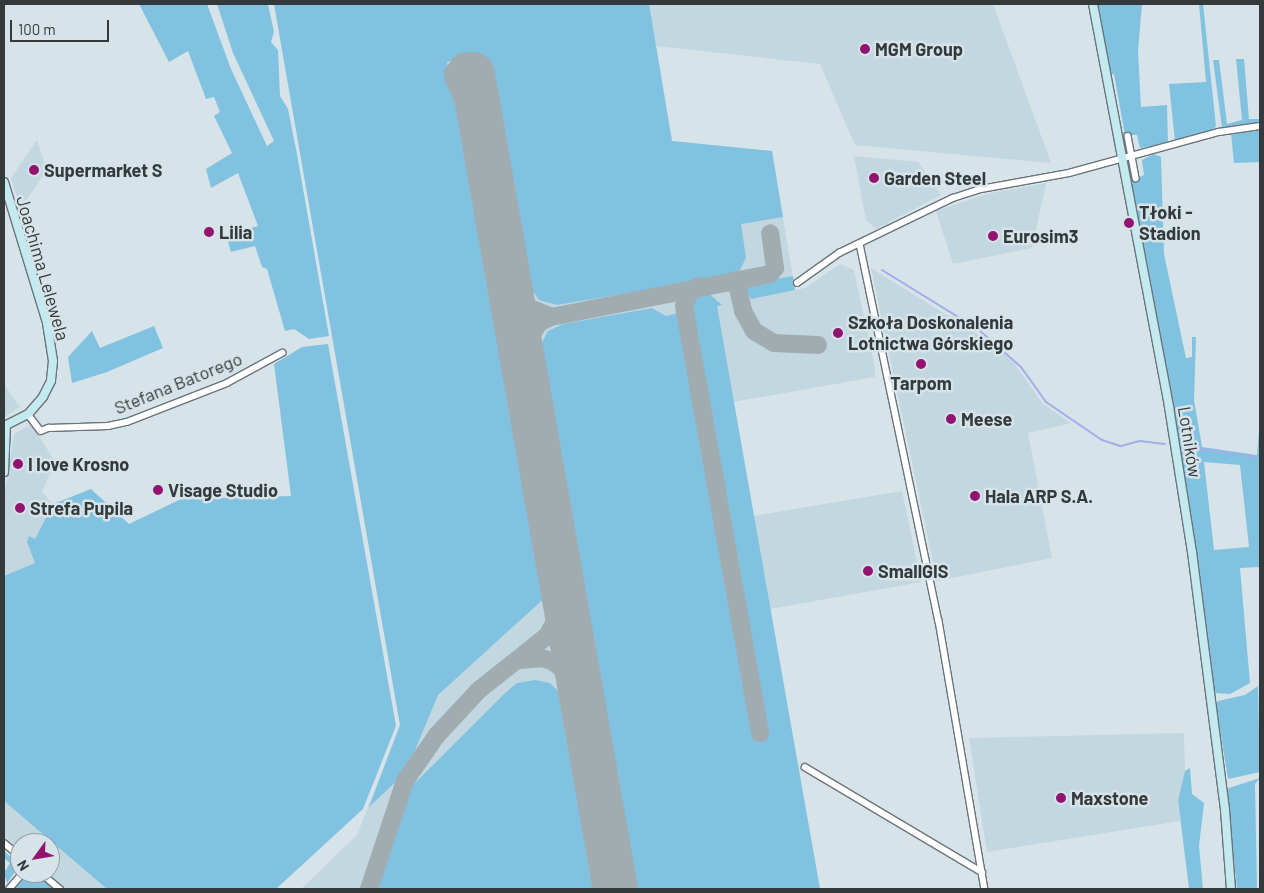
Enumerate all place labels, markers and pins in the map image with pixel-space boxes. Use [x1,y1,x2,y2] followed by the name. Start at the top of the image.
[875,38,963,60] place label: MGM Group
[859,43,871,55] marker: MGM Group
[44,159,162,181] place label: Supermarket S
[28,164,40,176] marker: Supermarket S
[884,167,986,189] place label: Garden Steel
[868,172,880,184] marker: Garden Steel
[1139,202,1201,244] place label: Tłoki - Stadion
[1123,217,1135,229] marker: Tłoki - Stadion
[219,221,252,243] place label: Lilia
[1003,225,1078,247] place label: Eurosim3
[203,226,215,238] marker: Lilia
[987,230,999,242] marker: Eurosim3
[848,312,1013,354] place label: Szkoła Doskonalenia Lotnictwa Górskiego
[832,327,844,339] marker: Szkoła Doskonalenia Lotnictwa Górskiego
[915,358,927,370] marker: Tarpom
[890,372,952,394] place label: Tarpom
[961,408,1012,430] place label: Meese
[945,413,957,425] marker: Meese
[28,453,129,475] place label: I love Krosno
[12,458,24,470] marker: I love Krosno
[168,479,278,501] place label: Visage Studio
[152,484,164,496] marker: Visage Studio
[985,485,1093,507] place label: Hala ARP S.A.
[969,490,981,502] marker: Hala ARP S.A.
[30,497,133,519] place label: Strefa Pupila
[14,502,26,514] marker: Strefa Pupila
[878,560,948,582] place label: SmallGIS
[862,565,874,577] marker: SmallGIS
[1071,787,1148,809] place label: Maxstone
[1055,792,1067,804] marker: Maxstone

